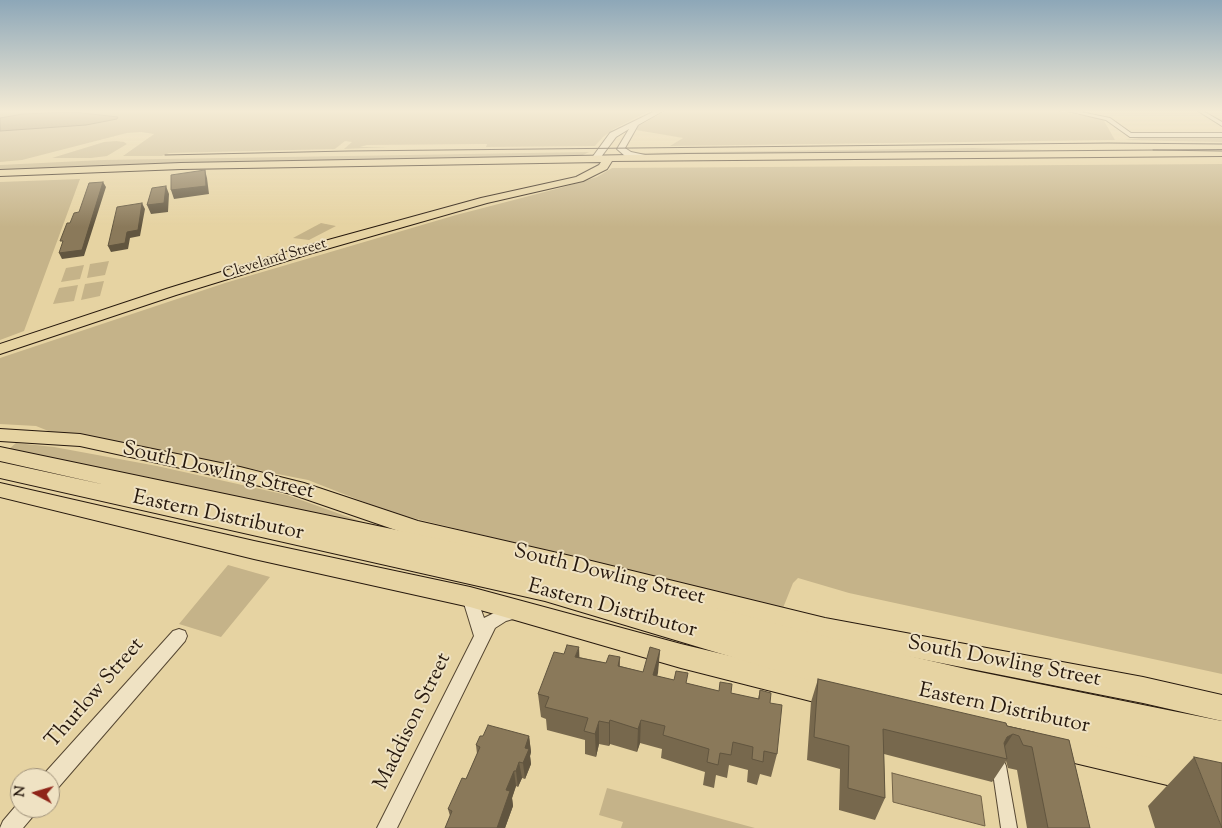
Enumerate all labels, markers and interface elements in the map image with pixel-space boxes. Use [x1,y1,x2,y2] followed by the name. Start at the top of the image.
[221,236,329,284] street label: Cleveland Street
[120,438,316,506] street label: South Dowling Street
[130,487,306,547] street label: Eastern Distributor
[511,540,707,612] street label: South Dowling Street
[525,575,699,645] street label: Eastern Distributor
[905,632,1103,694] street label: South Dowling Street
[41,634,151,754] street label: Thurlow Street
[370,650,458,794] street label: Maddison Street
[916,680,1092,740] street label: Eastern Distributor
[10,768,60,818] north arrow
[11,785,32,798] text: N

